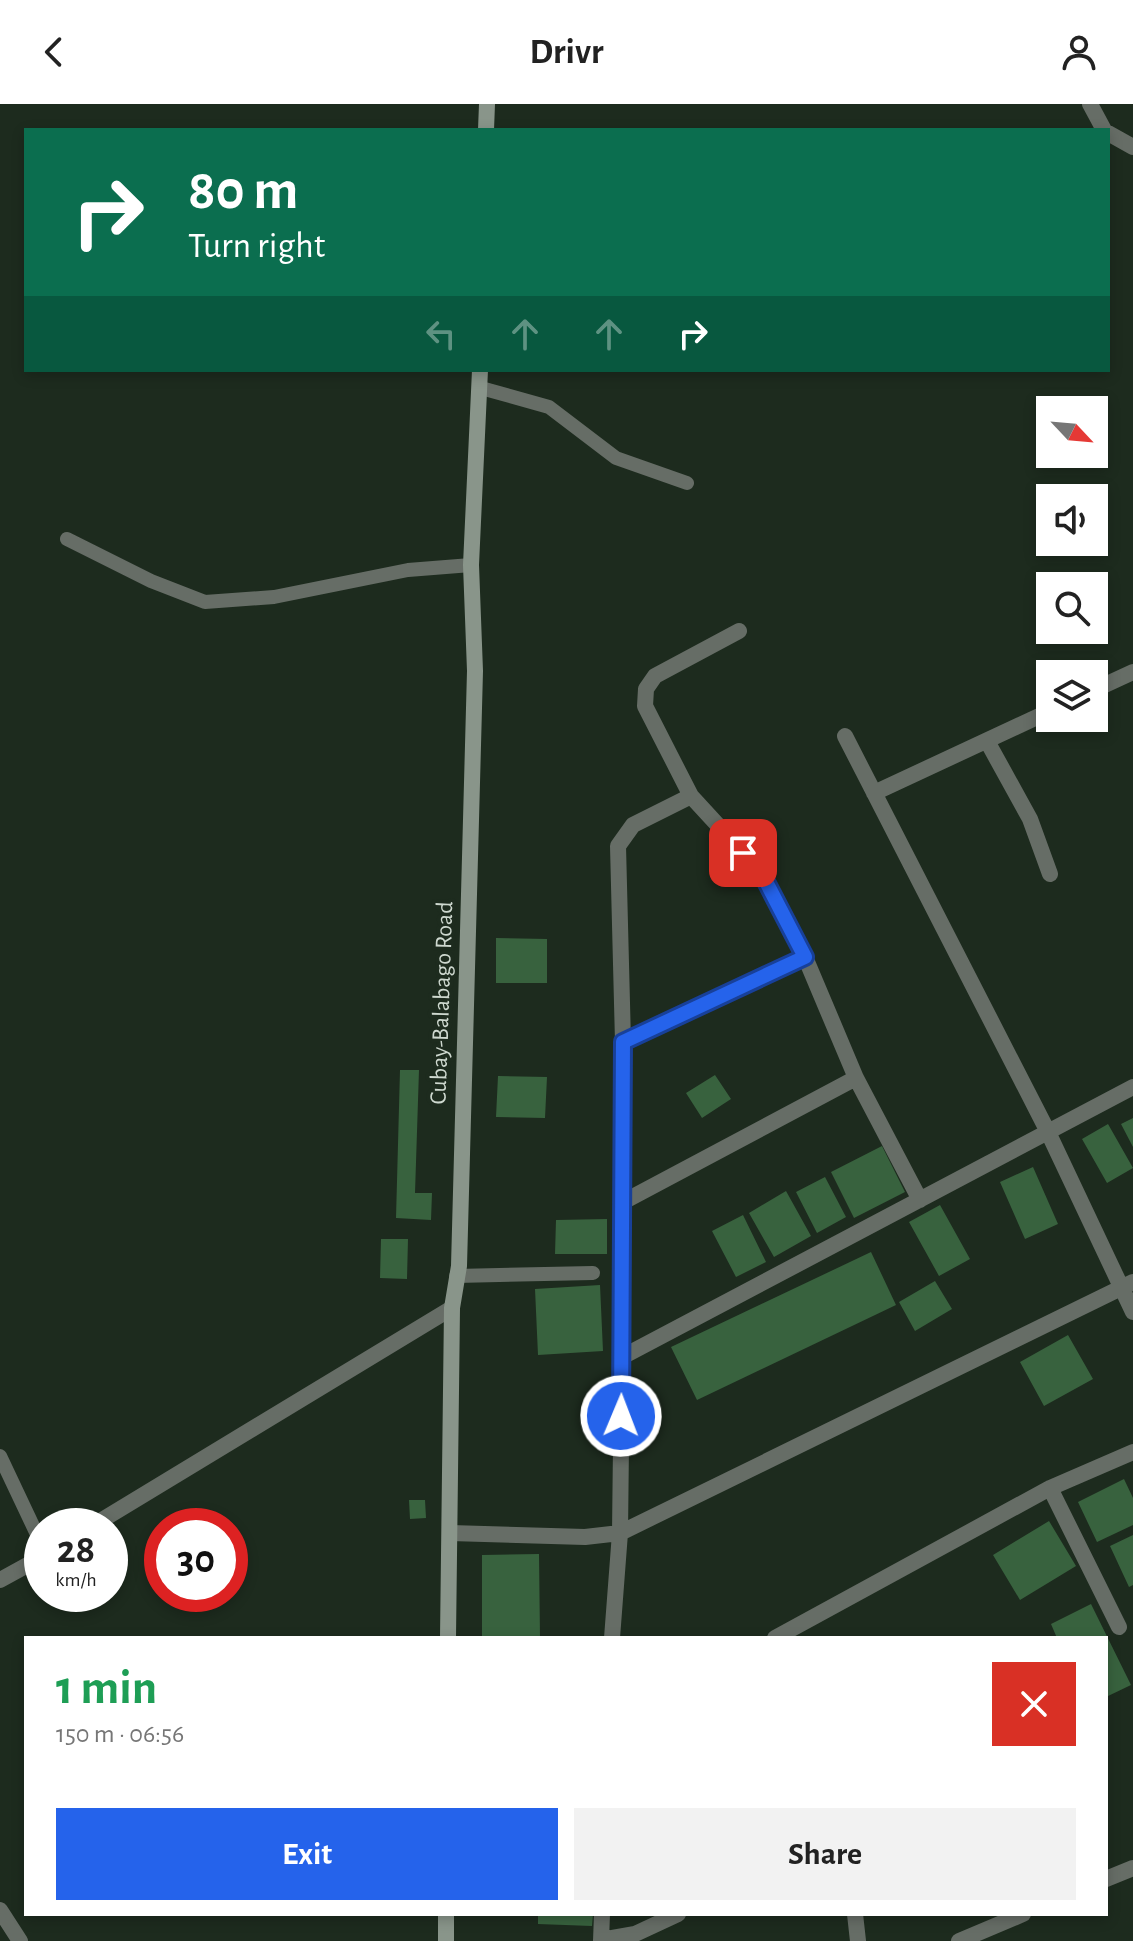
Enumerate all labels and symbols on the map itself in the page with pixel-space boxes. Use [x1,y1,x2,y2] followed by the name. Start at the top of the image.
[1036,396,1108,468] north arrow
[709,819,777,887] pin
[426,901,458,1105] street label: Cubay-Balabago Road
[579,1374,663,1458] position arrow
[144,1508,248,1612] speed limit sign: 30

